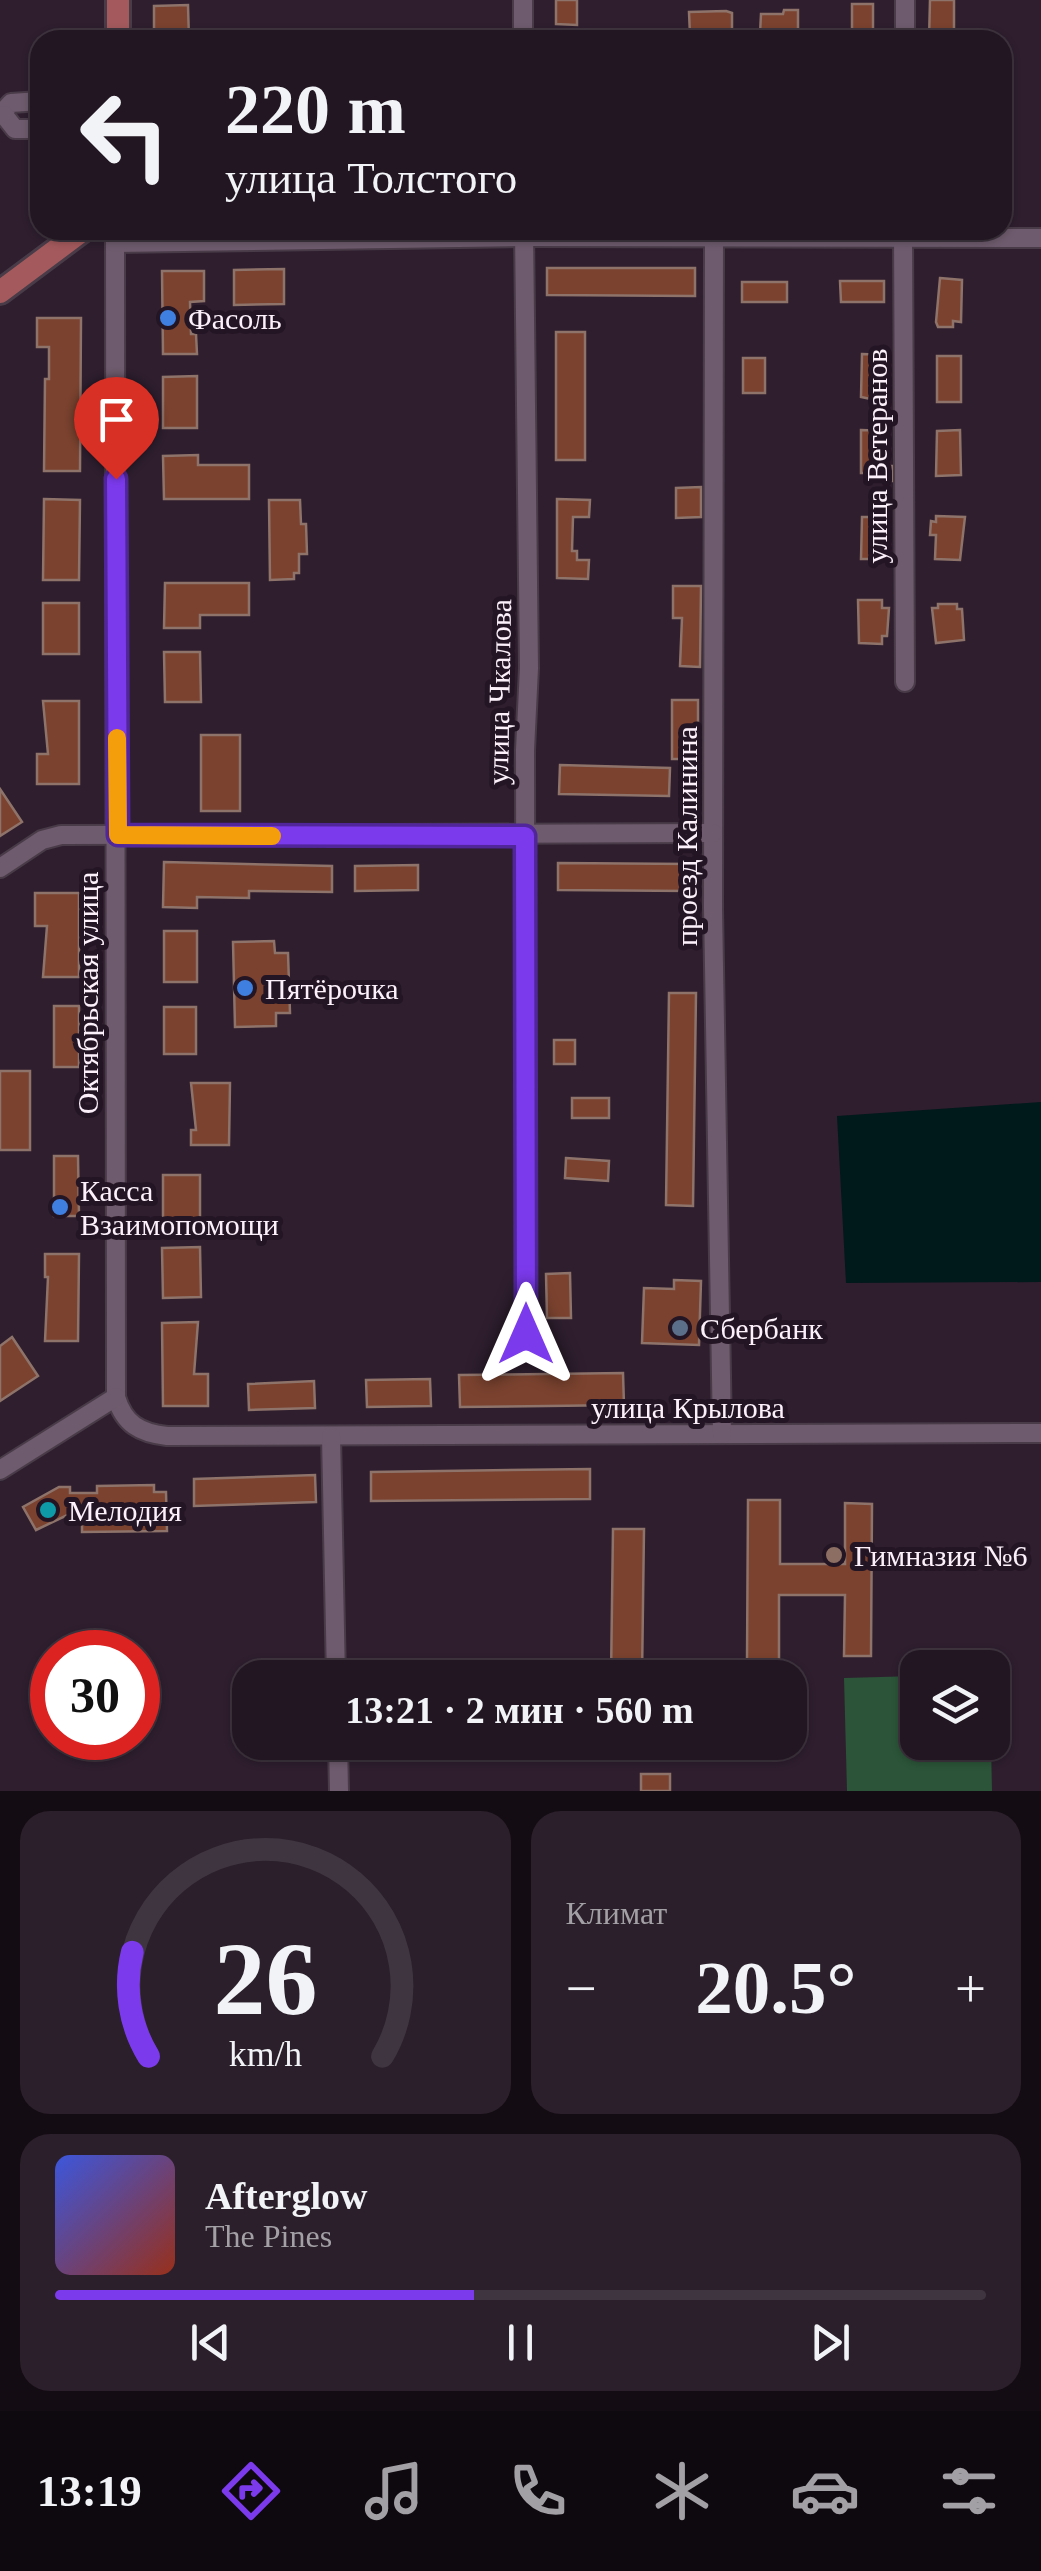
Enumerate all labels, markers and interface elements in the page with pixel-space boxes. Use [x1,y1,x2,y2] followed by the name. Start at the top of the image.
[60,70,190,200] icon: left
[225,71,406,148] text: 220 m
[225,153,517,203] text: улица Толстого
[188,302,282,335] place label: Фасоль
[157,307,179,329] marker: Фасоль
[860,349,893,563] street label: улица Ветеранов
[74,377,159,480] pin
[89,392,144,447] icon: arrive
[481,599,517,785] street label: улица Чкалова
[670,726,703,946] street label: проезд Калинина
[71,872,104,1114] street label: Октябрьская улица
[265,972,399,1005] place label: Пятёрочка
[234,977,256,999] marker: Пятёрочка
[80,1174,279,1241] place label: Касса Взаимопомощи
[49,1196,71,1218] marker: Касса Взаимопомощи
[474,1282,578,1386] position arrow
[700,1312,823,1345] place label: Сбербанк
[669,1317,691,1339] marker: Сбербанк
[591,1391,785,1424] street label: улица Крылова
[68,1494,182,1527] place label: Мелодия
[37,1499,59,1521] marker: Мелодия
[854,1539,1027,1572] place label: Гимназия №6
[823,1544,845,1566] marker: Гимназия №6
[30,1630,160,1760] speed limit sign: 30
[900,1650,1010,1760] map controls
[900,1650,1010,1760] button: layers
[345,1689,694,1731] text: 13:21 · 2 мин · 560 m
[566,1895,667,1931] text: Климат
[213,1921,317,2036] text: 26
[695,1946,856,2029] text: 20.5°
[566,1958,597,2019] text: −
[955,1958,986,2019] text: +
[229,2034,302,2074] text: km/h
[205,2175,367,2217] text: Afterglow
[205,2218,332,2254] text: The Pines
[183,2315,238,2370] icon: previous
[493,2315,548,2370] icon: pause
[803,2315,858,2370] icon: next
[216,2456,286,2526] icon: directions
[359,2456,429,2526] icon: music
[503,2456,573,2526] icon: phone
[647,2456,717,2526] icon: climate
[790,2456,860,2526] icon: car
[934,2456,1004,2526] icon: filters
[37,2466,142,2516] text: 13:19

